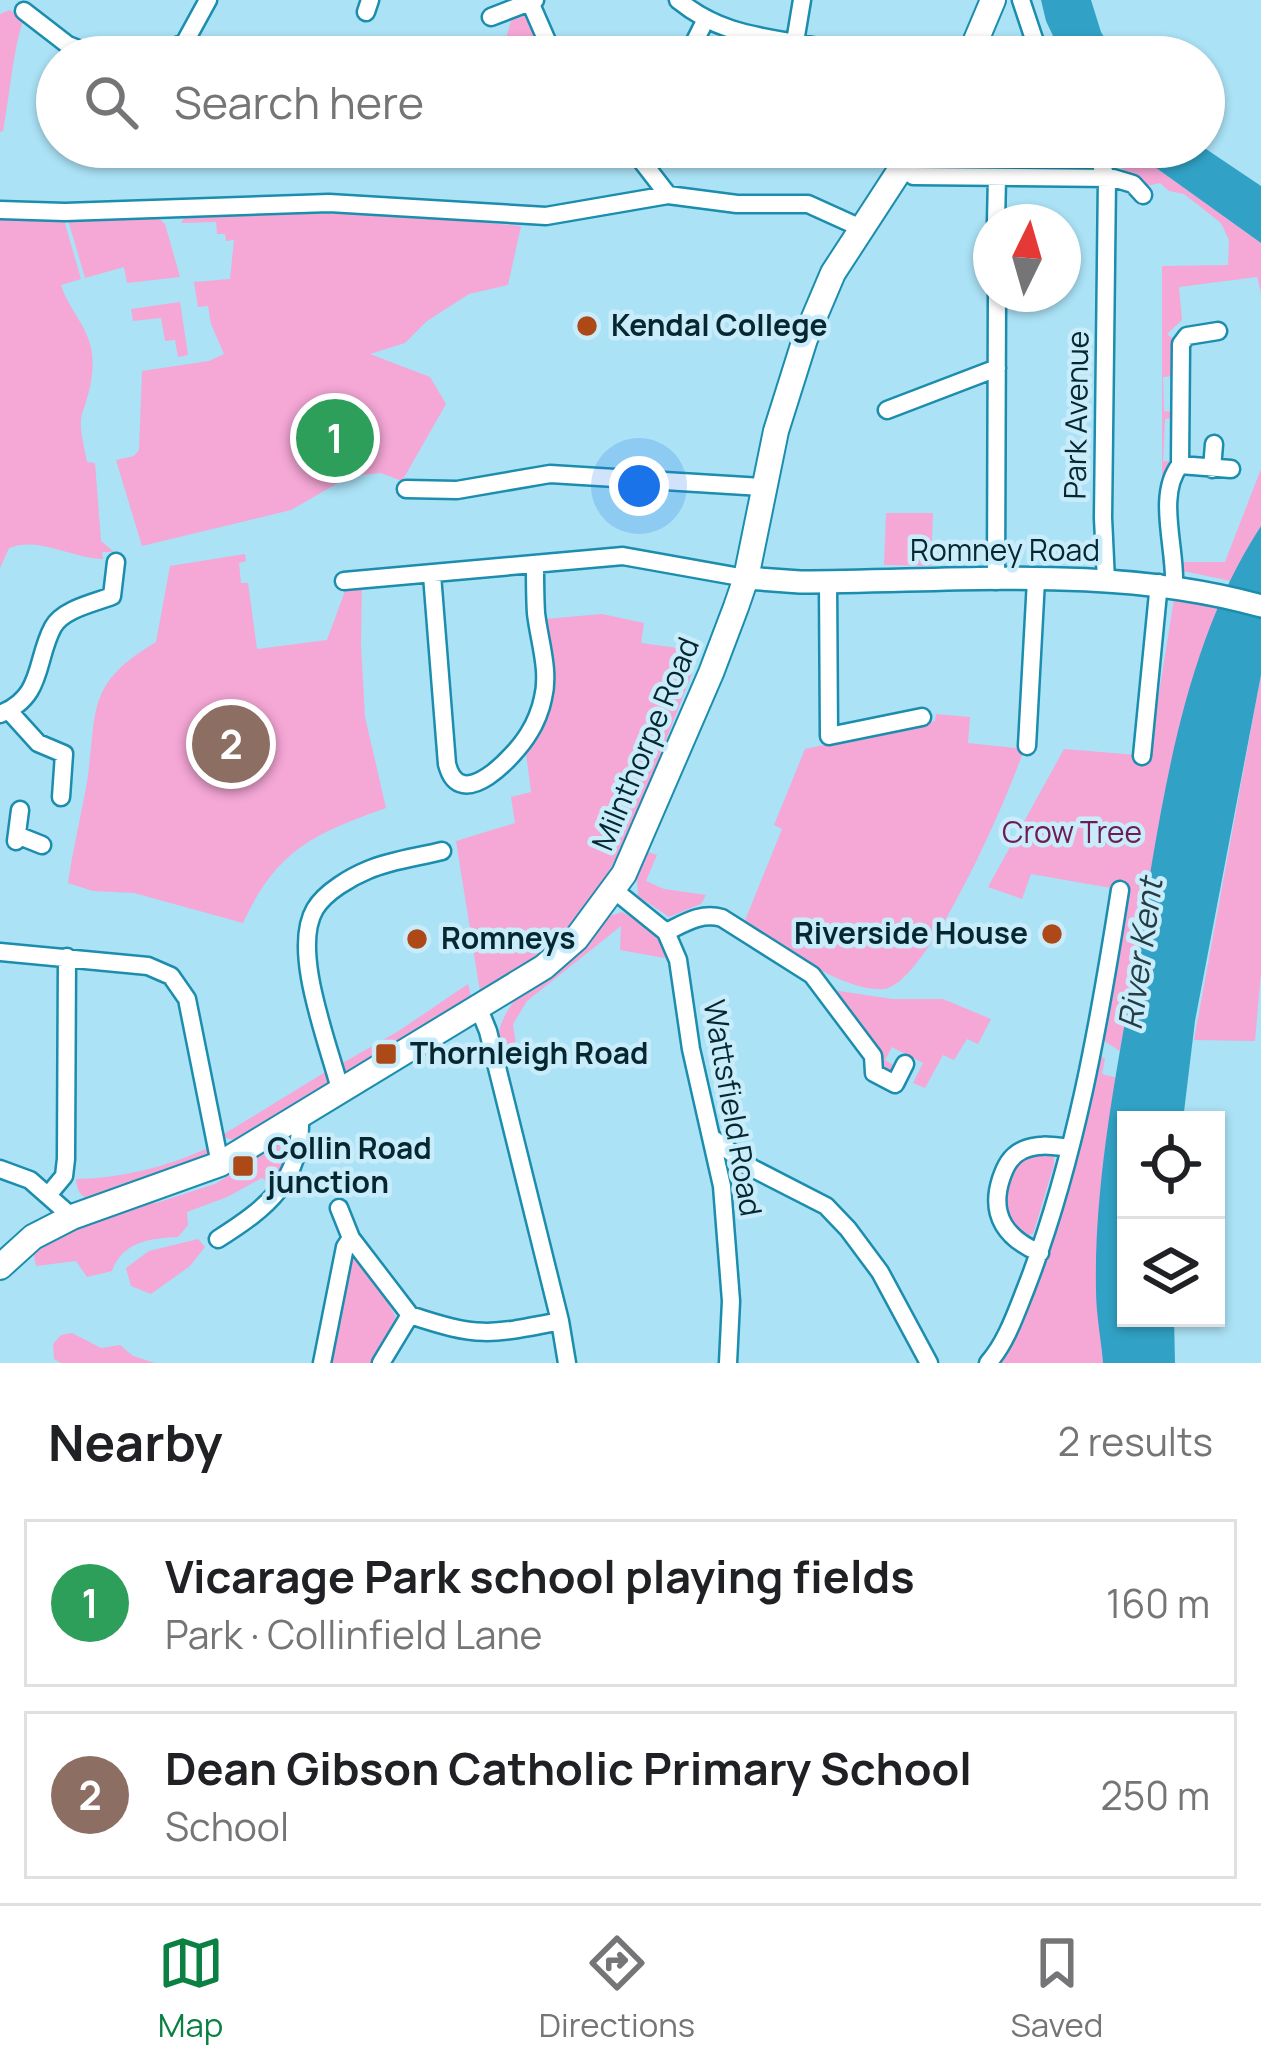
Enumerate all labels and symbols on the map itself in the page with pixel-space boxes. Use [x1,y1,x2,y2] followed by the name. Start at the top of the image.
[973,204,1081,312] north arrow
[611,304,828,345] place label: Kendal College
[574,313,600,339] marker: Kendal College
[1054,330,1097,500] street label: Park Avenue
[296,393,374,483] pin: 1
[609,456,669,516] your location
[910,529,1100,570] street label: Romney Road
[581,631,708,856] street label: Milnthorpe Road
[192,699,270,789] pin: 2
[1002,811,1142,852] park label: Crow Tree
[1107,872,1173,1032] water label: River Kent
[794,912,1028,953] place label: Riverside House
[441,917,576,958] place label: Romneys
[1039,921,1065,947] marker: Riverside House
[404,926,430,952] marker: Romneys
[694,996,773,1219] street label: Wattsfield Road
[410,1032,649,1073] place label: Thornleigh Road
[373,1041,399,1067] marker: Thornleigh Road
[266,1127,432,1202] place label: Collin Road junction
[230,1153,256,1179] marker: Collin Road junction

